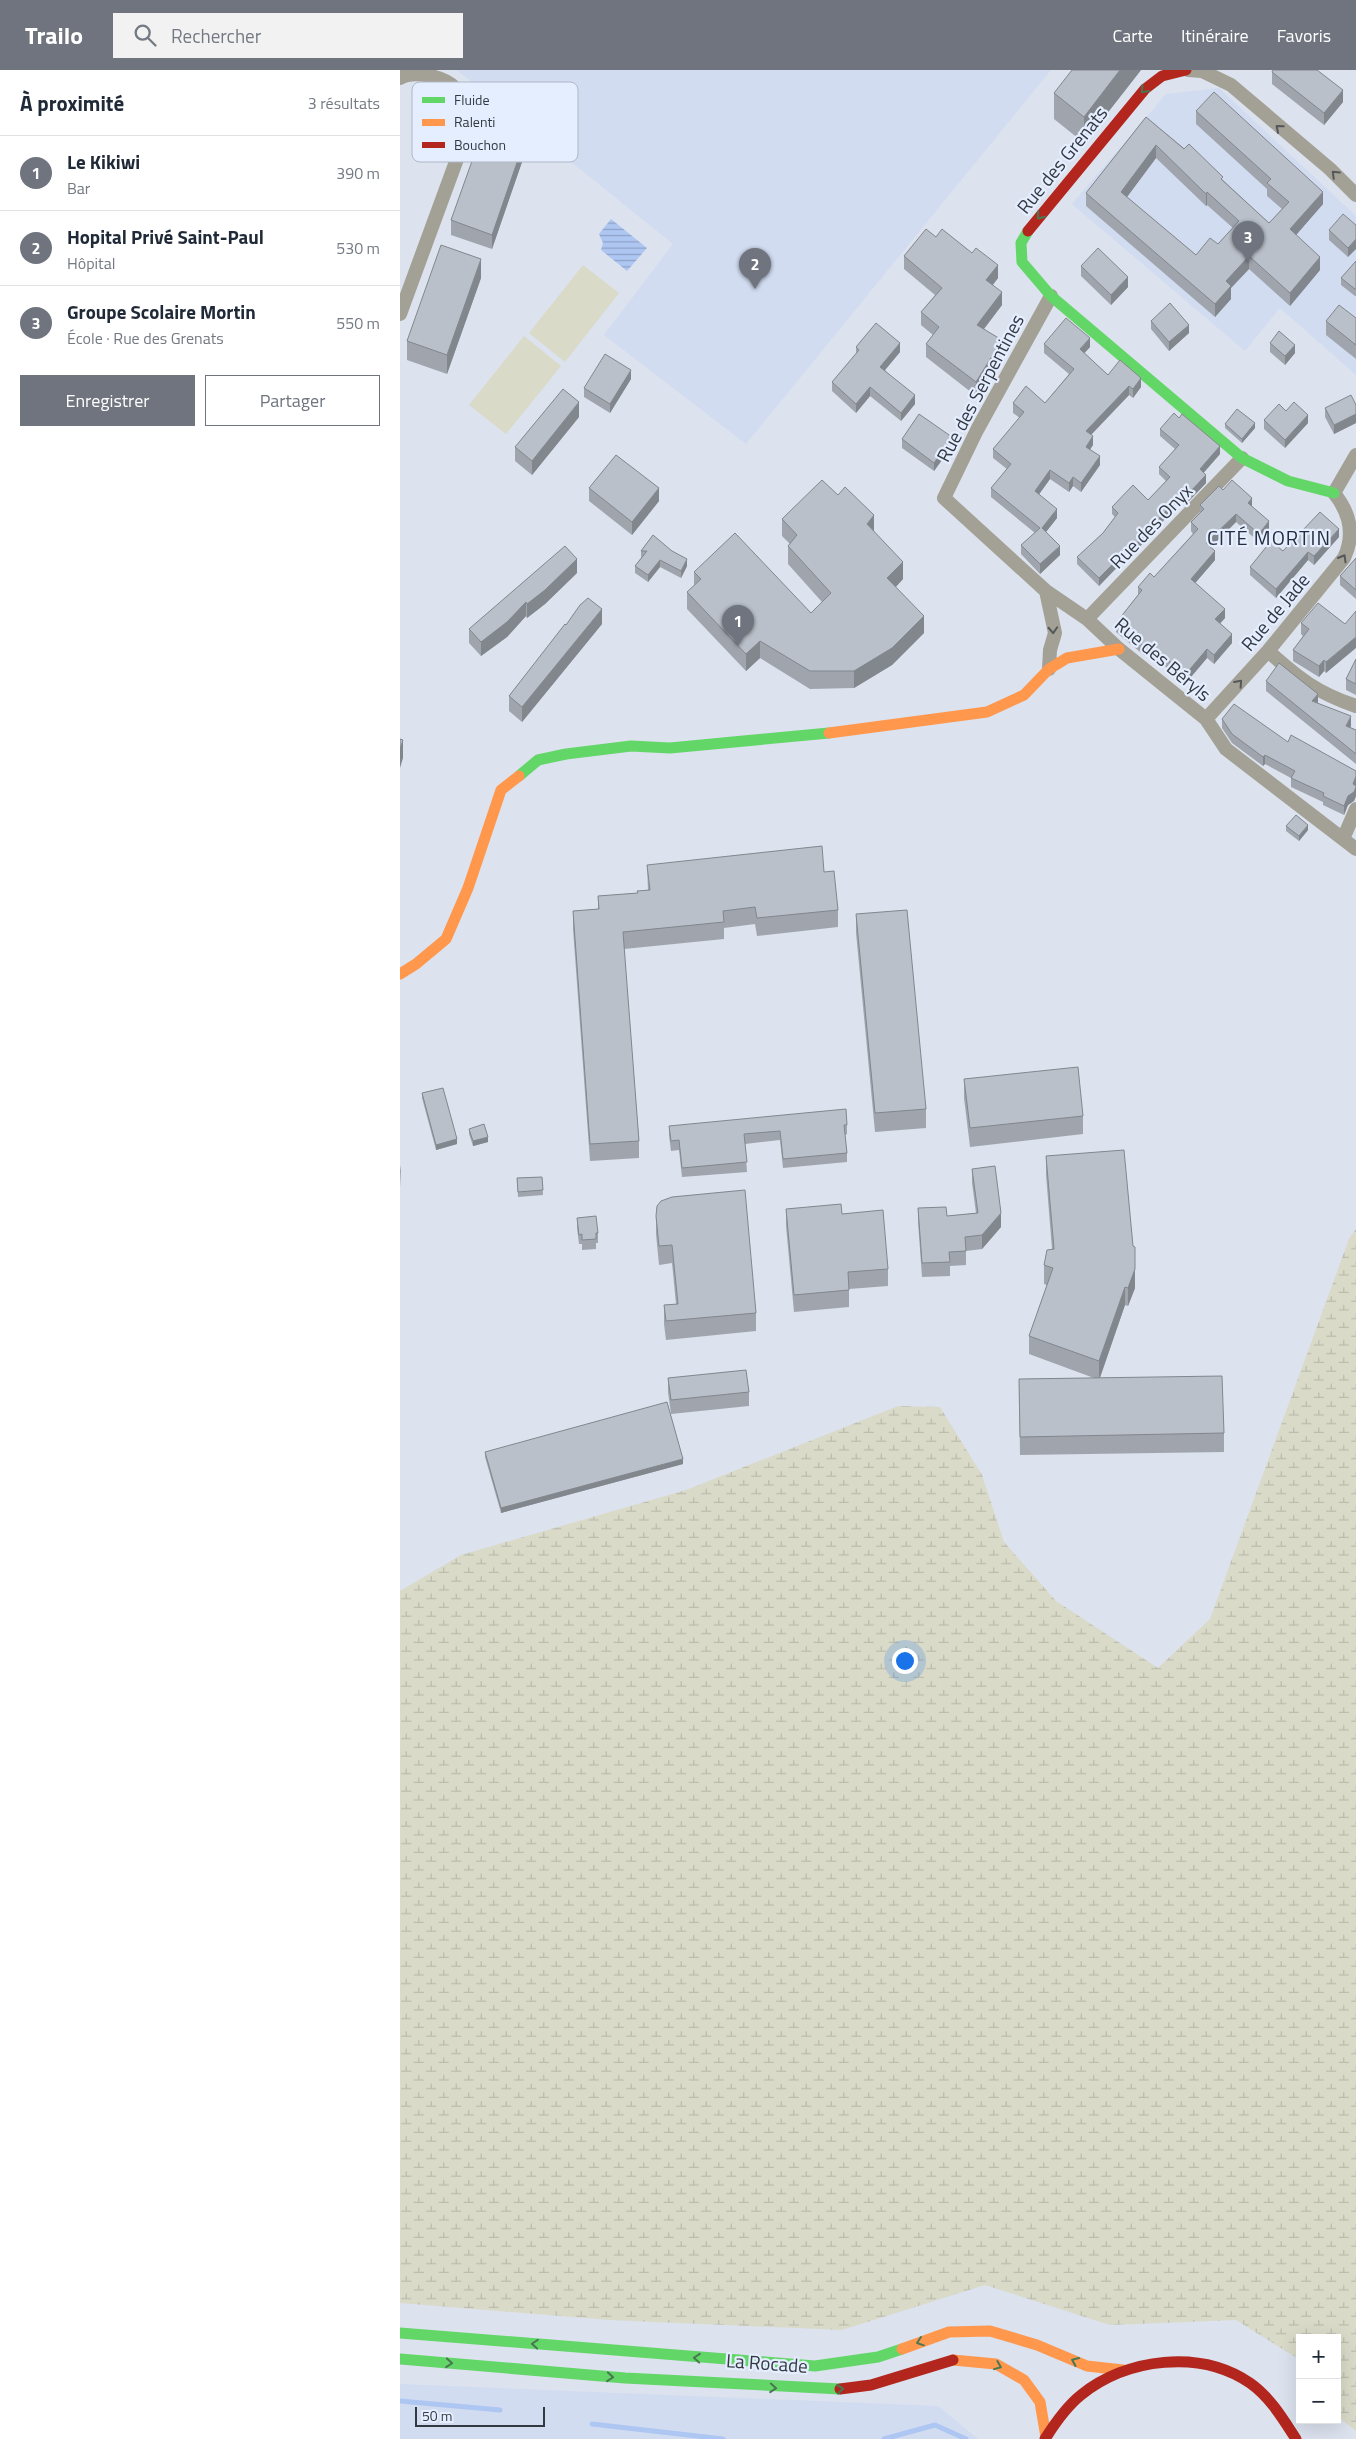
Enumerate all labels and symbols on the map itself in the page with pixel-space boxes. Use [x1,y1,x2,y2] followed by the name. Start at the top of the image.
[412,82,578,162] legend
[1140,85,1149,94] one-way arrow
[454,89,490,110] text: Fluide
[1009,100,1114,220] street label: Rue des Grenats
[454,111,495,132] text: Ralenti
[1276,125,1285,134] one-way arrow
[454,134,506,155] text: Bouchon
[1332,171,1341,180] one-way arrow
[1037,210,1046,219] one-way arrow
[1232,221,1264,262] pin: 3
[739,248,771,289] pin: 2
[928,308,1031,467] street label: Rue des Serpentines
[1102,476,1199,575] street label: Rue des Onyx
[1207,522,1331,553] district label: CITÉ MORTIN
[1336,555,1346,564] one-way arrow
[1233,566,1316,657] street label: Rue de Jade
[722,605,754,646] pin: 1
[1109,609,1218,708] street label: Rue des Béryls
[1047,626,1058,634] one-way arrow
[1233,680,1242,689] one-way arrow
[892,1648,918,1674] your location
[916,2336,925,2346] one-way arrow
[530,2339,538,2350] one-way arrow
[725,2345,809,2380] street label: La Rocade
[692,2353,700,2364] one-way arrow
[445,2357,453,2368] one-way arrow
[1071,2357,1080,2368] one-way arrow
[993,2360,1002,2371] one-way arrow
[607,2371,615,2382] one-way arrow
[769,2382,777,2393] one-way arrow
[837,2384,845,2395] one-way arrow
[415,2404,545,2427] scale bar

